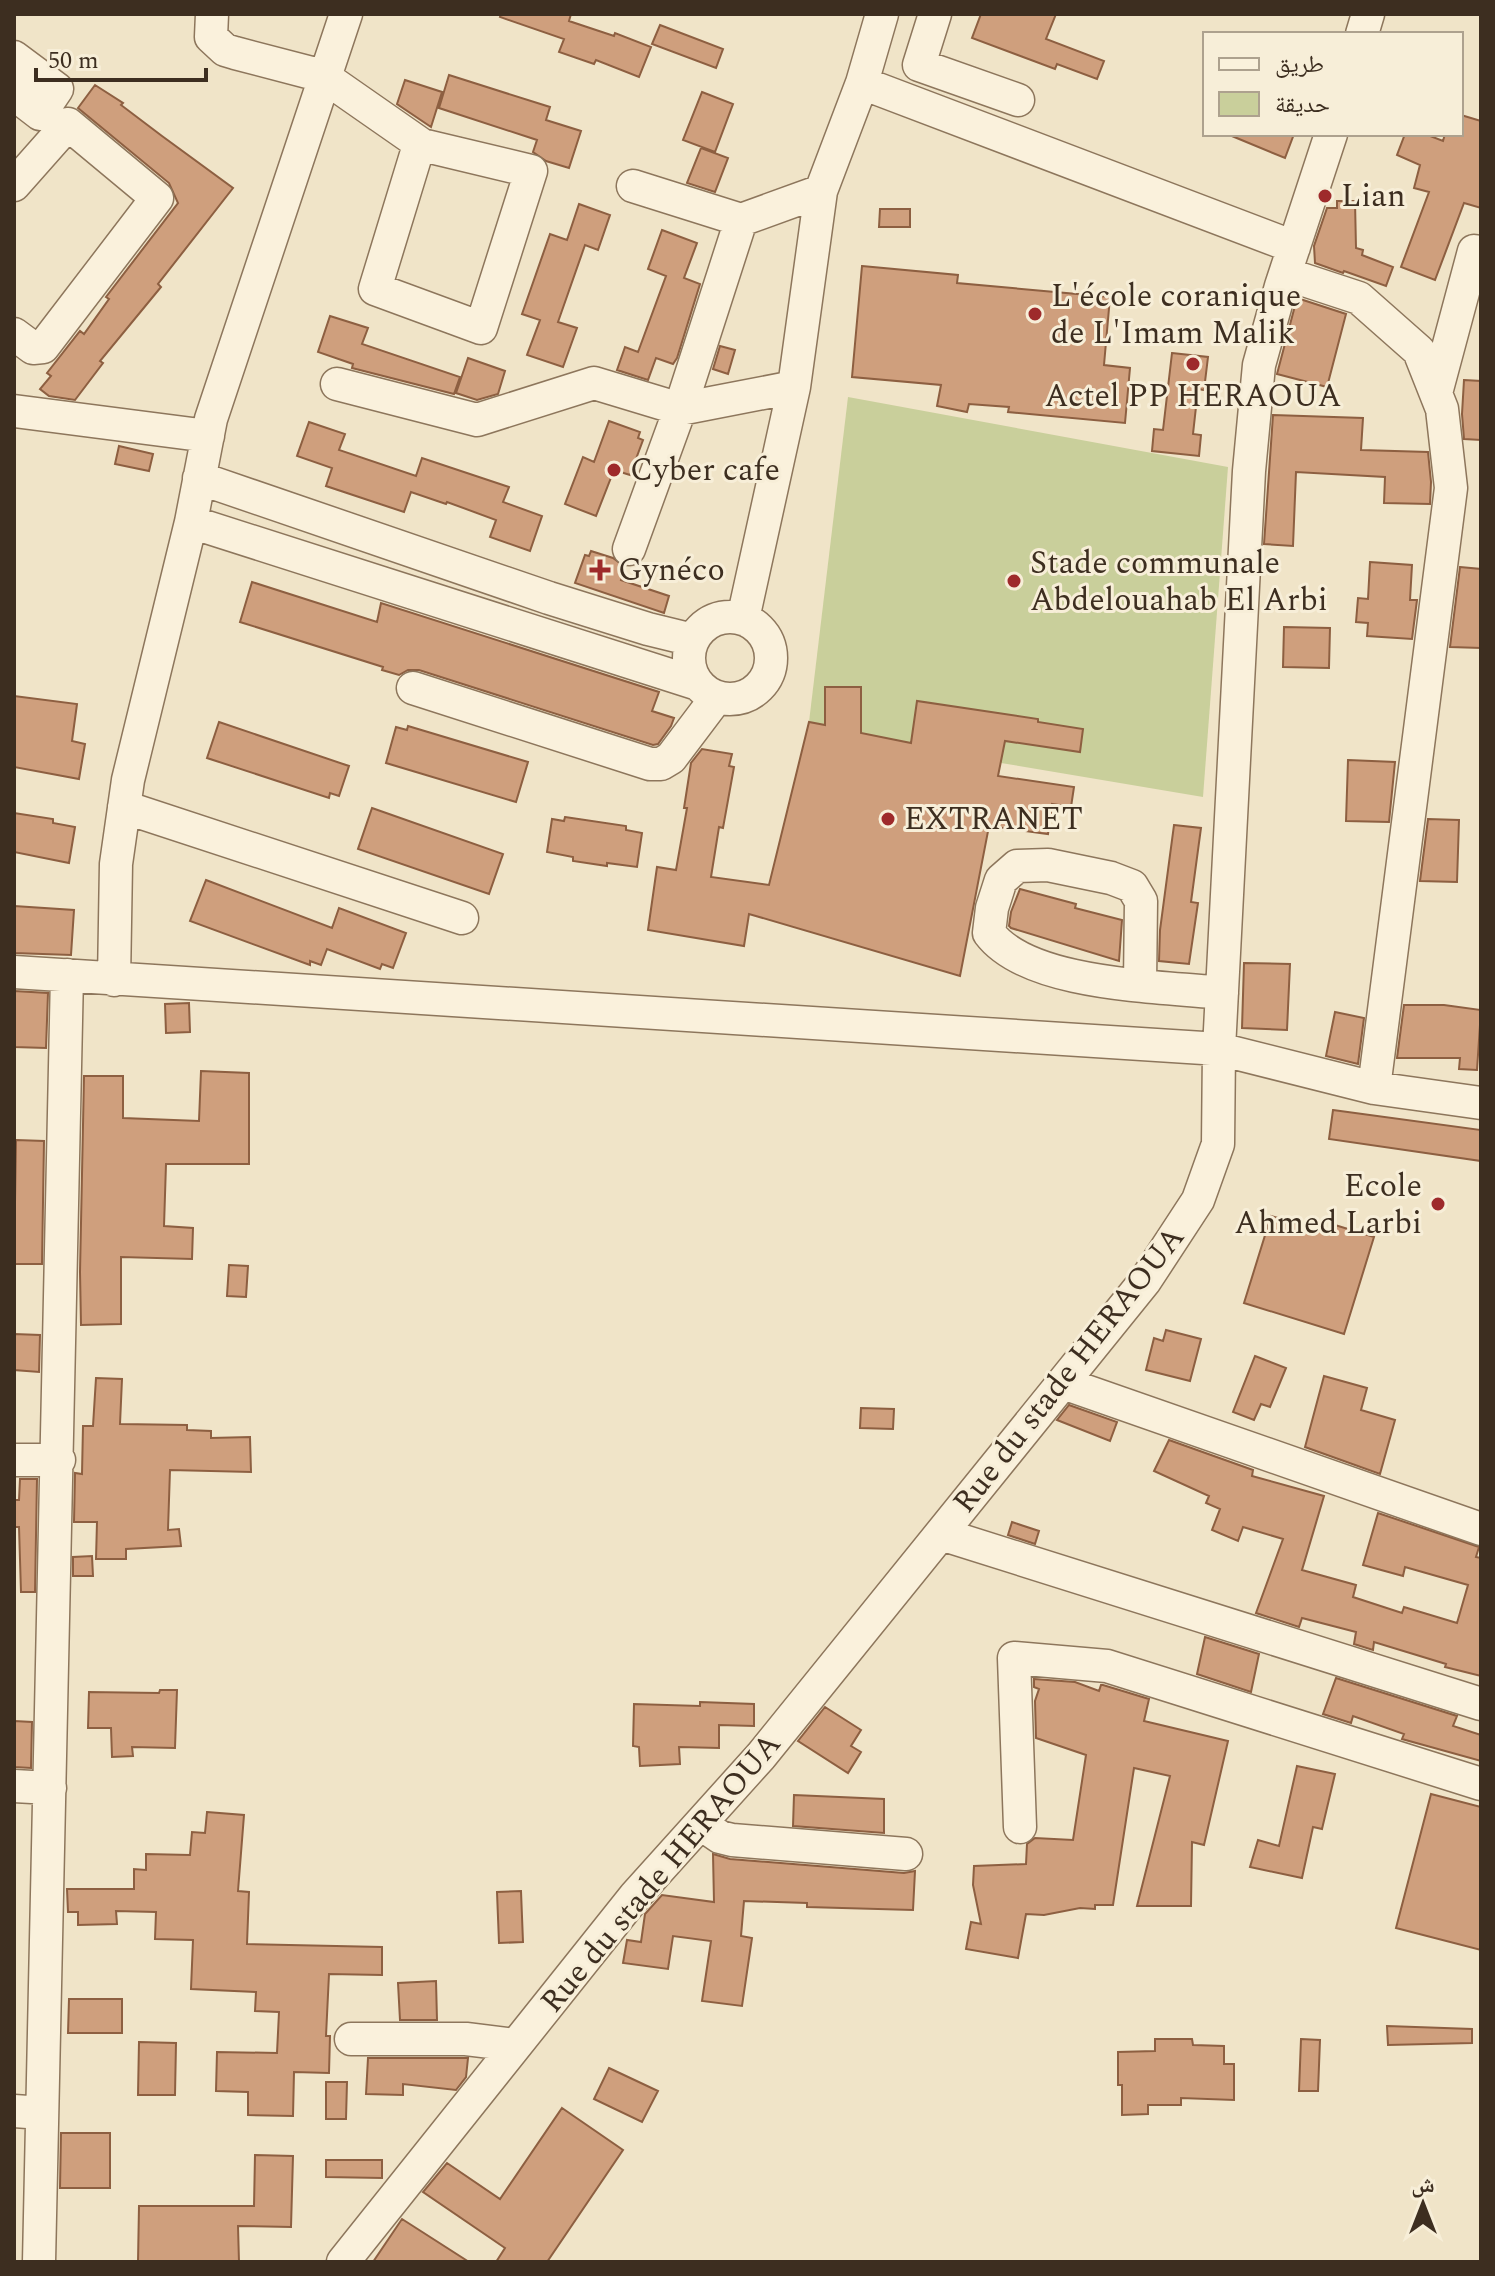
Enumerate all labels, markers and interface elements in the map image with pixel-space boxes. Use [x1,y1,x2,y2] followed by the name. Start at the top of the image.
[36,32,206,82] scale bar
[1203,32,1463,136] legend
[48,43,99,79] text: 50 m
[1275,47,1324,83] text: طريق
[1275,87,1330,123] text: حديقة
[1341,172,1406,221] place label: Lian
[1316,187,1334,205] marker: Lian
[1051,272,1301,358] place label: L'école coranique de L'Imam Malik
[1026,305,1044,323] marker: L'école coranique de L'Imam Malik
[1184,355,1202,373] marker: Actel PP HERAOUA
[1045,372,1341,421] place label: Actel PP HERAOUA
[630,446,780,495] place label: Cyber cafe
[605,461,623,479] marker: Cyber cafe
[1030,539,1328,625] place label: Stade communale Abdelouahab El Arbi
[618,546,725,595] place label: Gynéco
[589,559,611,581] marker: Gynéco
[1005,572,1023,590] marker: Stade communale Abdelouahab El Arbi
[904,795,1083,844] place label: EXTRANET
[879,810,897,828] marker: EXTRANET
[1234,1162,1422,1248] place label: Ecole Ahmed Larbi
[1429,1195,1447,1213] marker: Ecole Ahmed Larbi
[941,1216,1197,1524] street label: Rue du stade HERAOUA
[529,1722,793,2024] street label: Rue du stade HERAOUA
[1383,2164,1463,2244] north arrow
[1411,2169,1435,2202] text: ش

